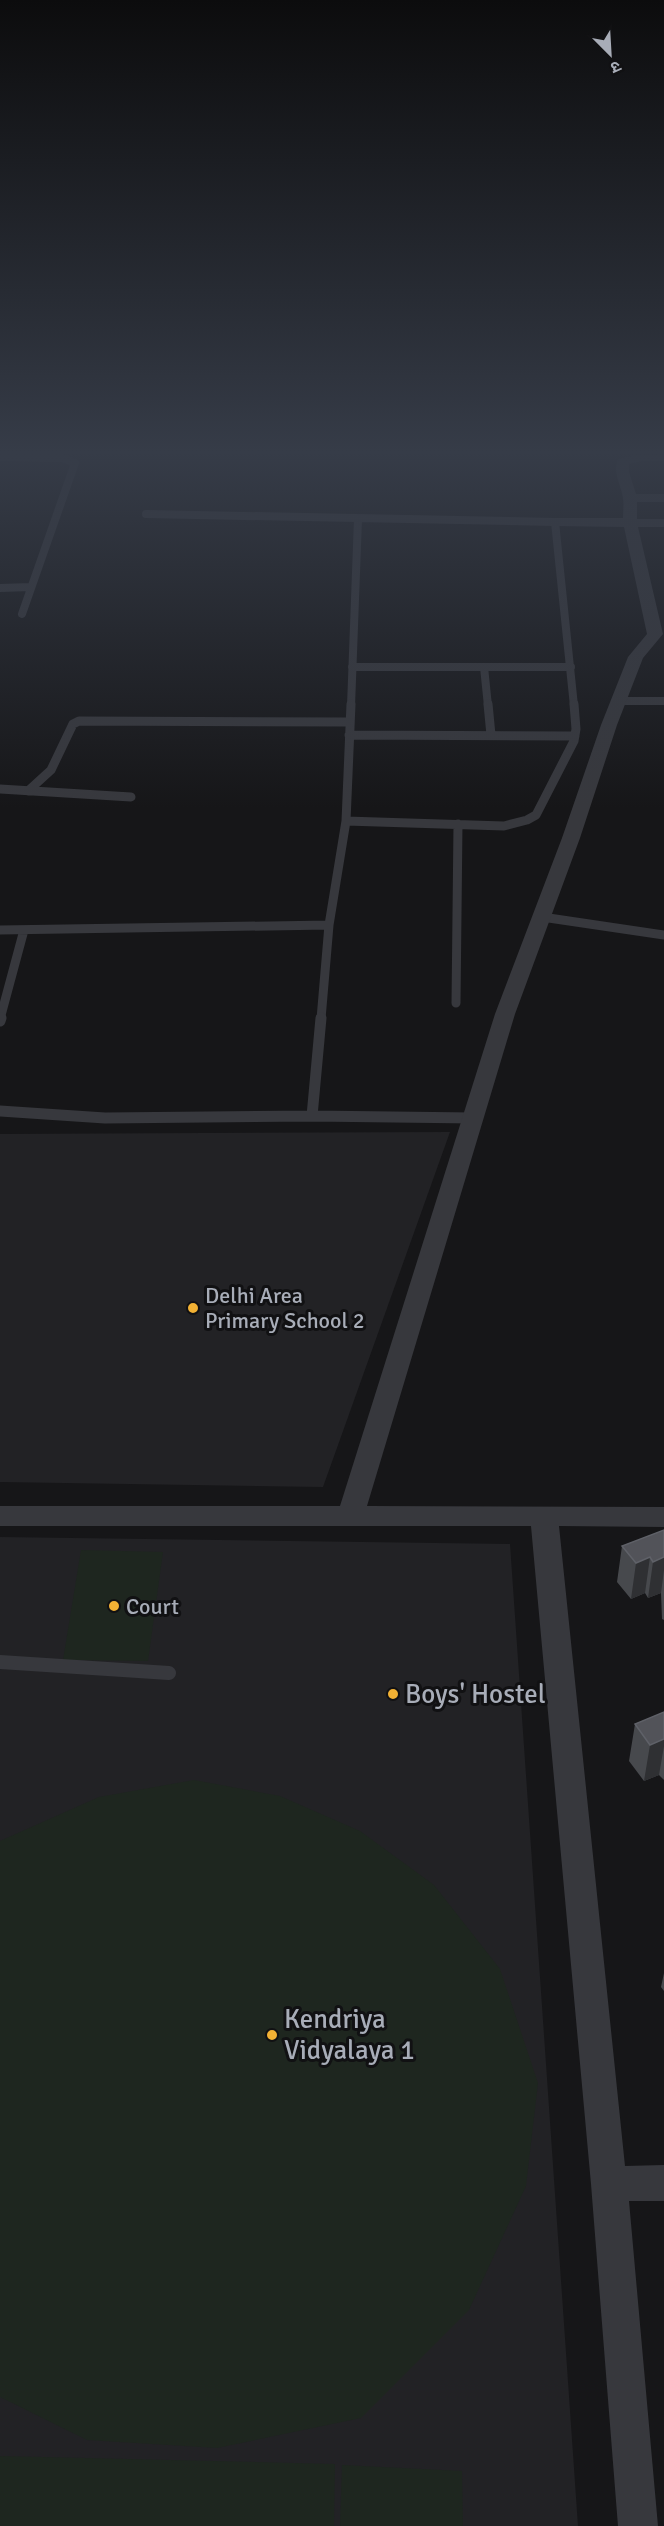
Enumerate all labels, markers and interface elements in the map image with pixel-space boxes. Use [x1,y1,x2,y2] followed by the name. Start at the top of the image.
[580,24,640,84] north arrow
[607,56,624,78] text: उ
[205,1282,365,1334] place label: Delhi Area Primary School 2
[186,1301,200,1315] marker: Delhi Area Primary School 2
[126,1593,179,1620] place label: Court
[107,1599,121,1613] marker: Court
[405,1678,546,1711] place label: Boys' Hostel
[386,1687,400,1701] marker: Boys' Hostel
[284,2003,415,2067] place label: Kendriya Vidyalaya 1
[265,2028,279,2042] marker: Kendriya Vidyalaya 1

